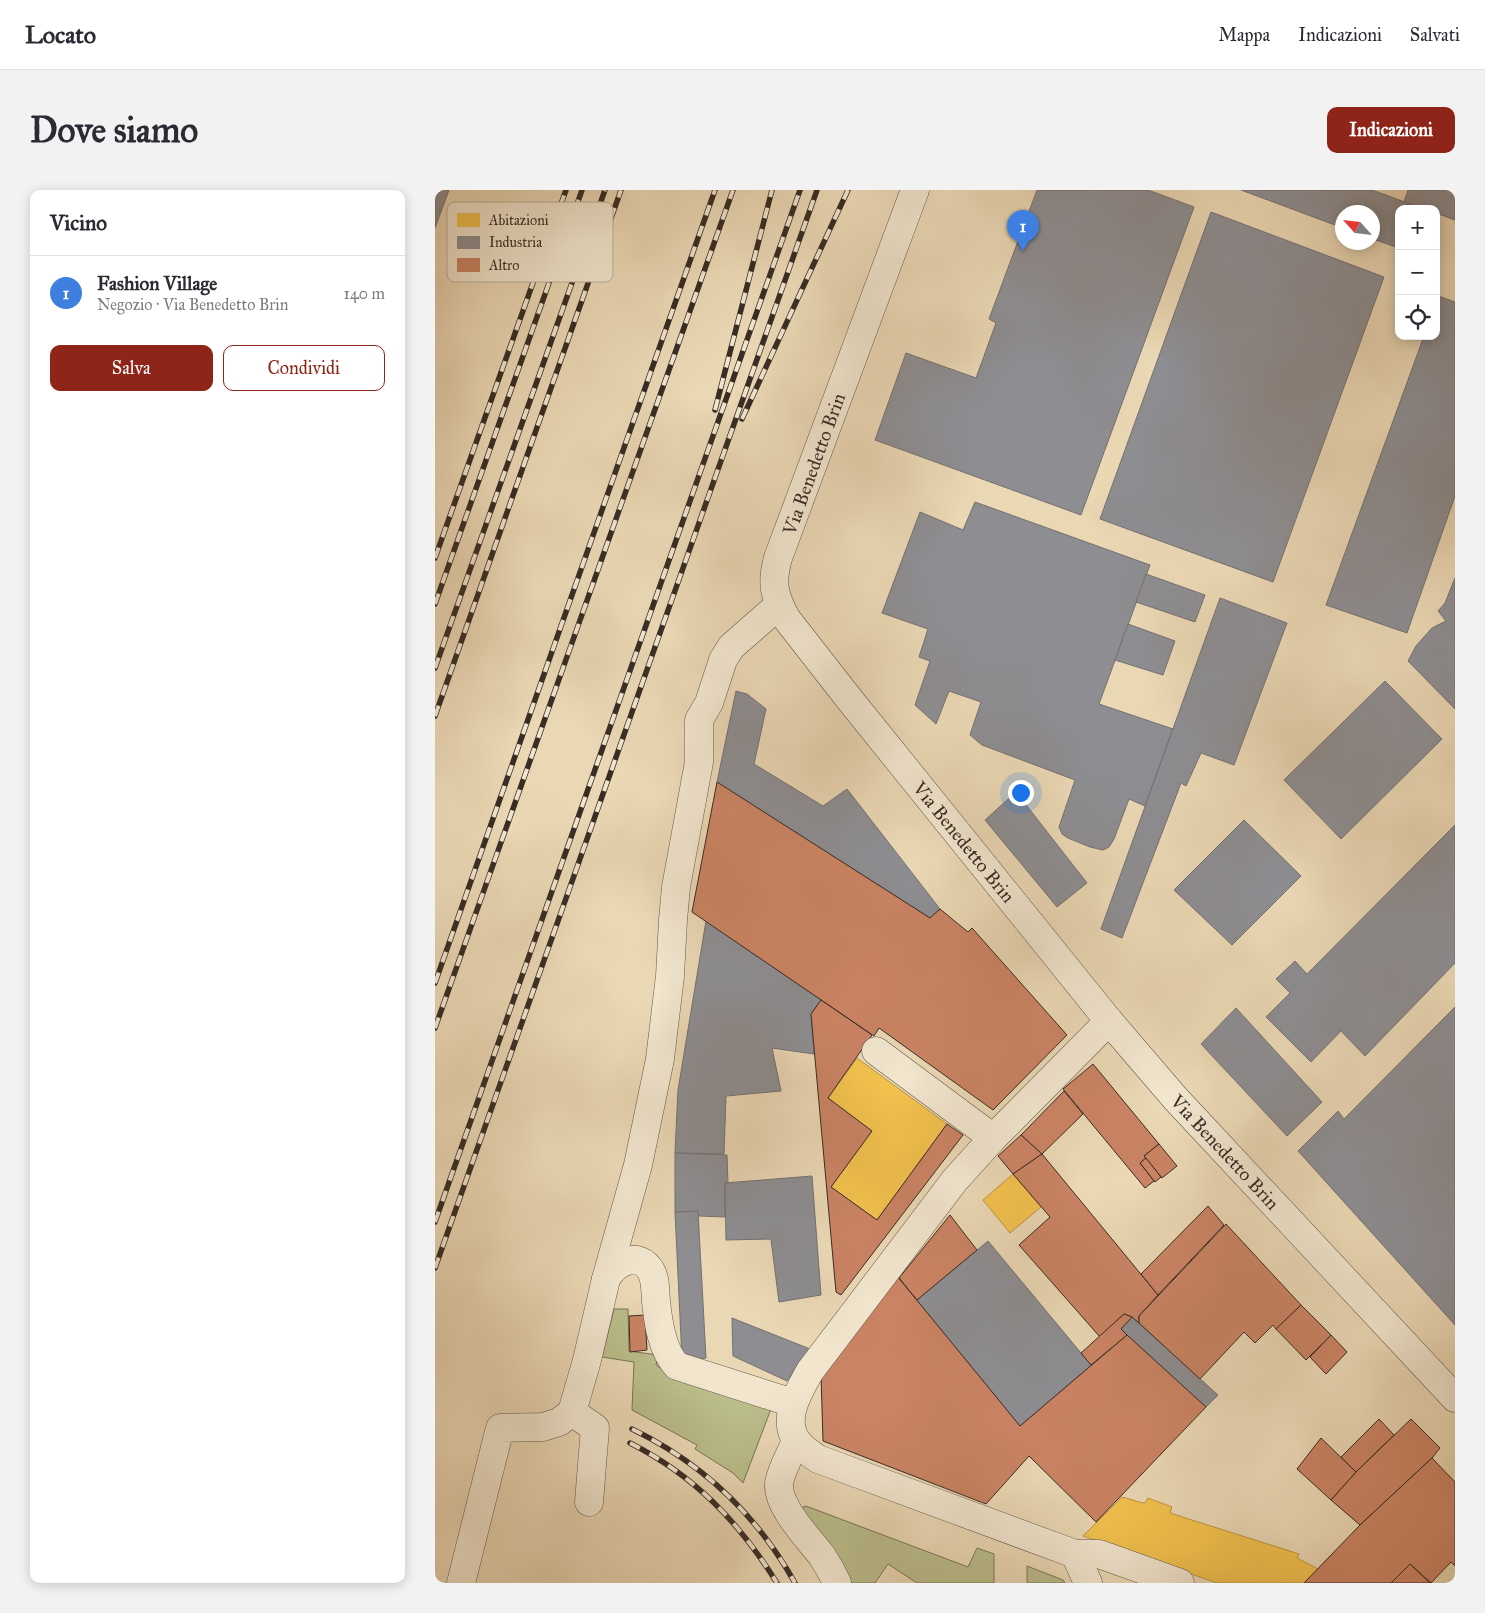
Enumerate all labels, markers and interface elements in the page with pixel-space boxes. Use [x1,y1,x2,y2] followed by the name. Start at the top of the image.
[25,20,96,50] text: Locato
[1218,24,1270,46] text: Mappa
[1298,24,1382,46] text: Indicazioni
[1410,24,1460,46] text: Salvati
[1327,107,1455,153] button: Indicazioni
[30,109,198,152] text: Dove siamo
[447,202,613,282] legend
[1335,205,1380,250] north arrow
[1395,205,1440,340] map controls
[1395,205,1440,250] button: +
[50,210,107,236] text: Vicino
[1007,210,1039,251] pin: 1
[488,212,549,229] text: Abitazioni
[489,234,542,251] text: Industria
[1395,250,1440,295] button: −
[488,257,519,274] text: Altro
[97,272,217,295] text: Fashion Village
[63,284,69,303] text: 1
[344,284,385,303] text: 140 m
[97,295,288,314] text: Negozio · Via Benedetto Brin
[1395,295,1440,340] button: locate
[50,345,213,391] button: Salva
[223,345,385,391] button: Condividi
[777,390,850,539] street label: Via Benedetto Brin
[908,776,1020,907] street label: Via Benedetto Brin
[1008,780,1034,806] your location
[1165,1089,1284,1214] street label: Via Benedetto Brin

